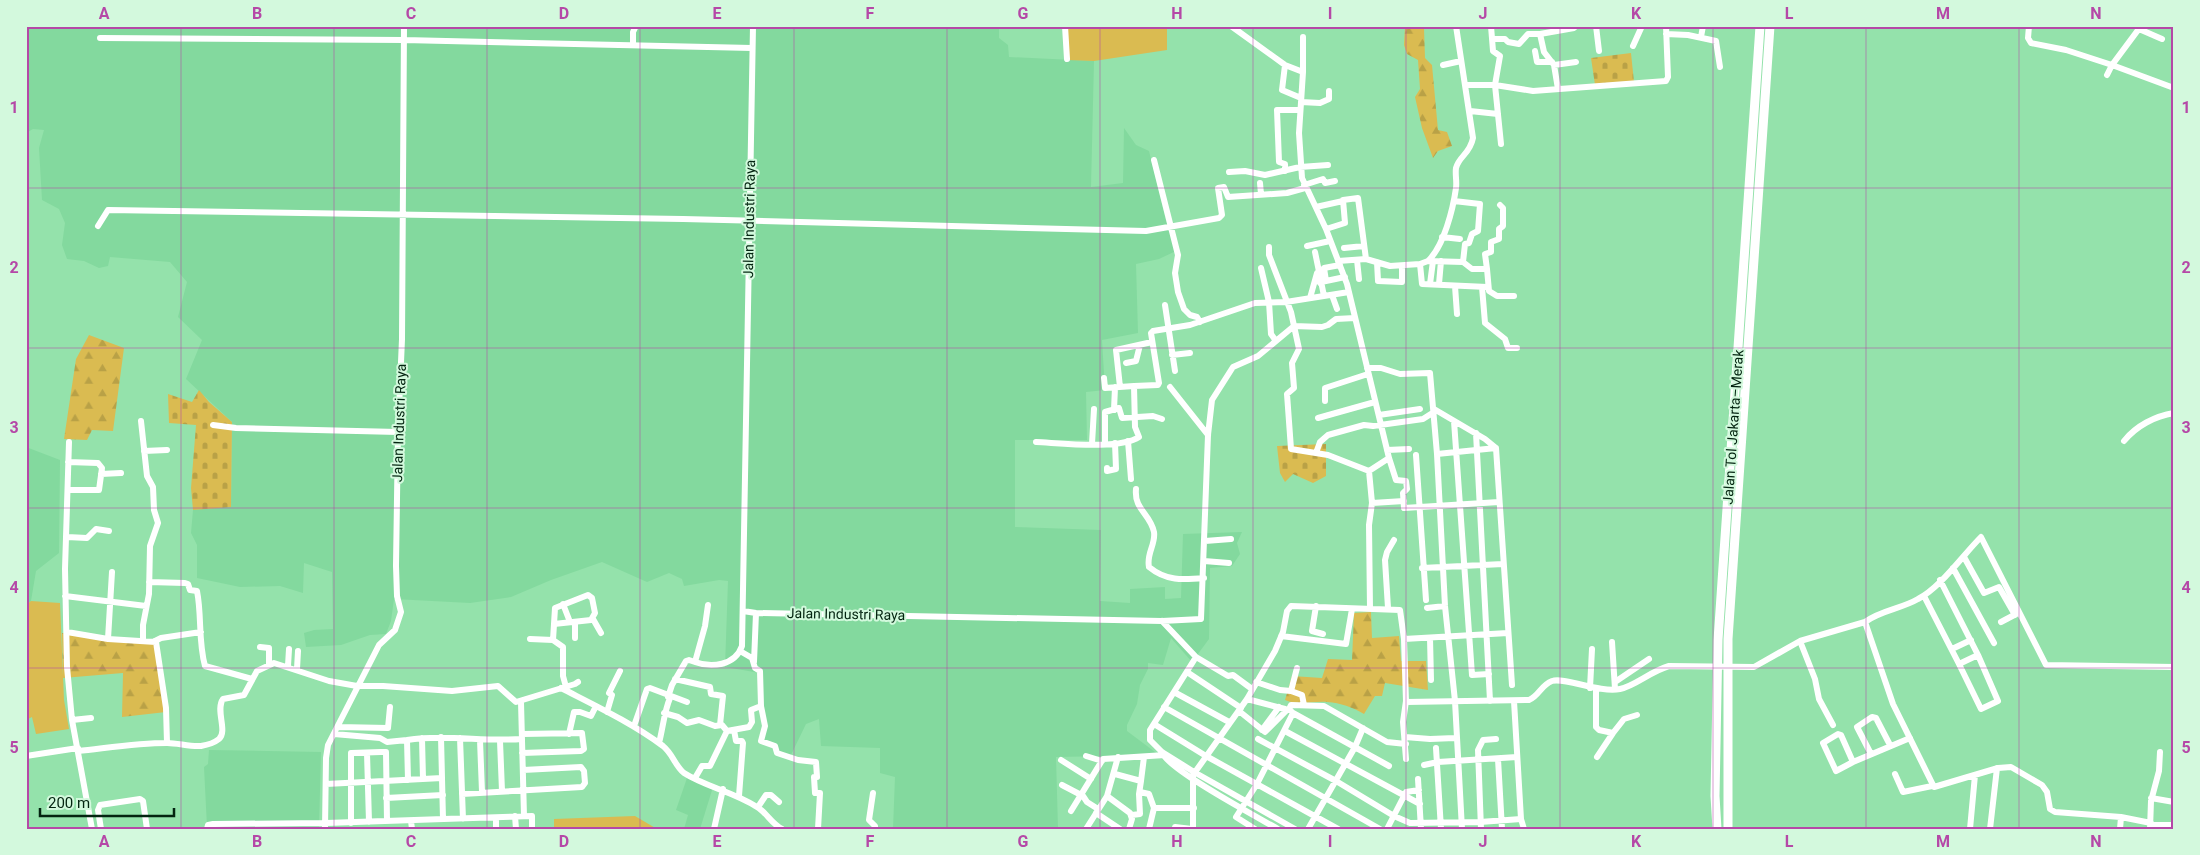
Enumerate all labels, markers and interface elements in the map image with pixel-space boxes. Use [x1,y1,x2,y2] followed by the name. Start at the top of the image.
[99,4,110,23] text: A
[252,4,262,23] text: B
[406,4,416,23] text: C
[559,4,569,23] text: D
[713,4,722,23] text: E
[866,4,875,23] text: F
[1018,4,1029,23] text: G
[1171,4,1183,23] text: H
[1328,4,1332,23] text: I
[1479,4,1487,23] text: J
[1631,4,1642,23] text: K
[1785,4,1794,23] text: L
[1936,4,1950,23] text: M
[2090,4,2102,23] text: N
[9,98,19,117] text: 1
[2181,98,2191,117] text: 1
[740,160,758,278] street label: Jalan Industri Raya
[9,258,19,277] text: 2
[2181,258,2191,277] text: 2
[1720,348,1746,505] street label: Jalan Tol Jakarta–Merak
[389,364,409,482] street label: Jalan Industri Raya
[9,418,19,437] text: 3
[2181,418,2191,437] text: 3
[9,578,19,597] text: 4
[2181,578,2191,597] text: 4
[787,605,905,623] street label: Jalan Industri Raya
[9,738,19,757] text: 5
[2181,738,2191,757] text: 5
[40,785,174,817] scale bar
[48,794,90,812] text: 200 m
[99,832,110,851] text: A
[252,832,262,851] text: B
[406,832,416,851] text: C
[559,832,569,851] text: D
[713,832,722,851] text: E
[866,832,875,851] text: F
[1018,832,1029,851] text: G
[1171,832,1183,851] text: H
[1328,832,1332,851] text: I
[1479,832,1487,851] text: J
[1631,832,1642,851] text: K
[1785,832,1794,851] text: L
[1936,832,1950,851] text: M
[2090,832,2102,851] text: N

